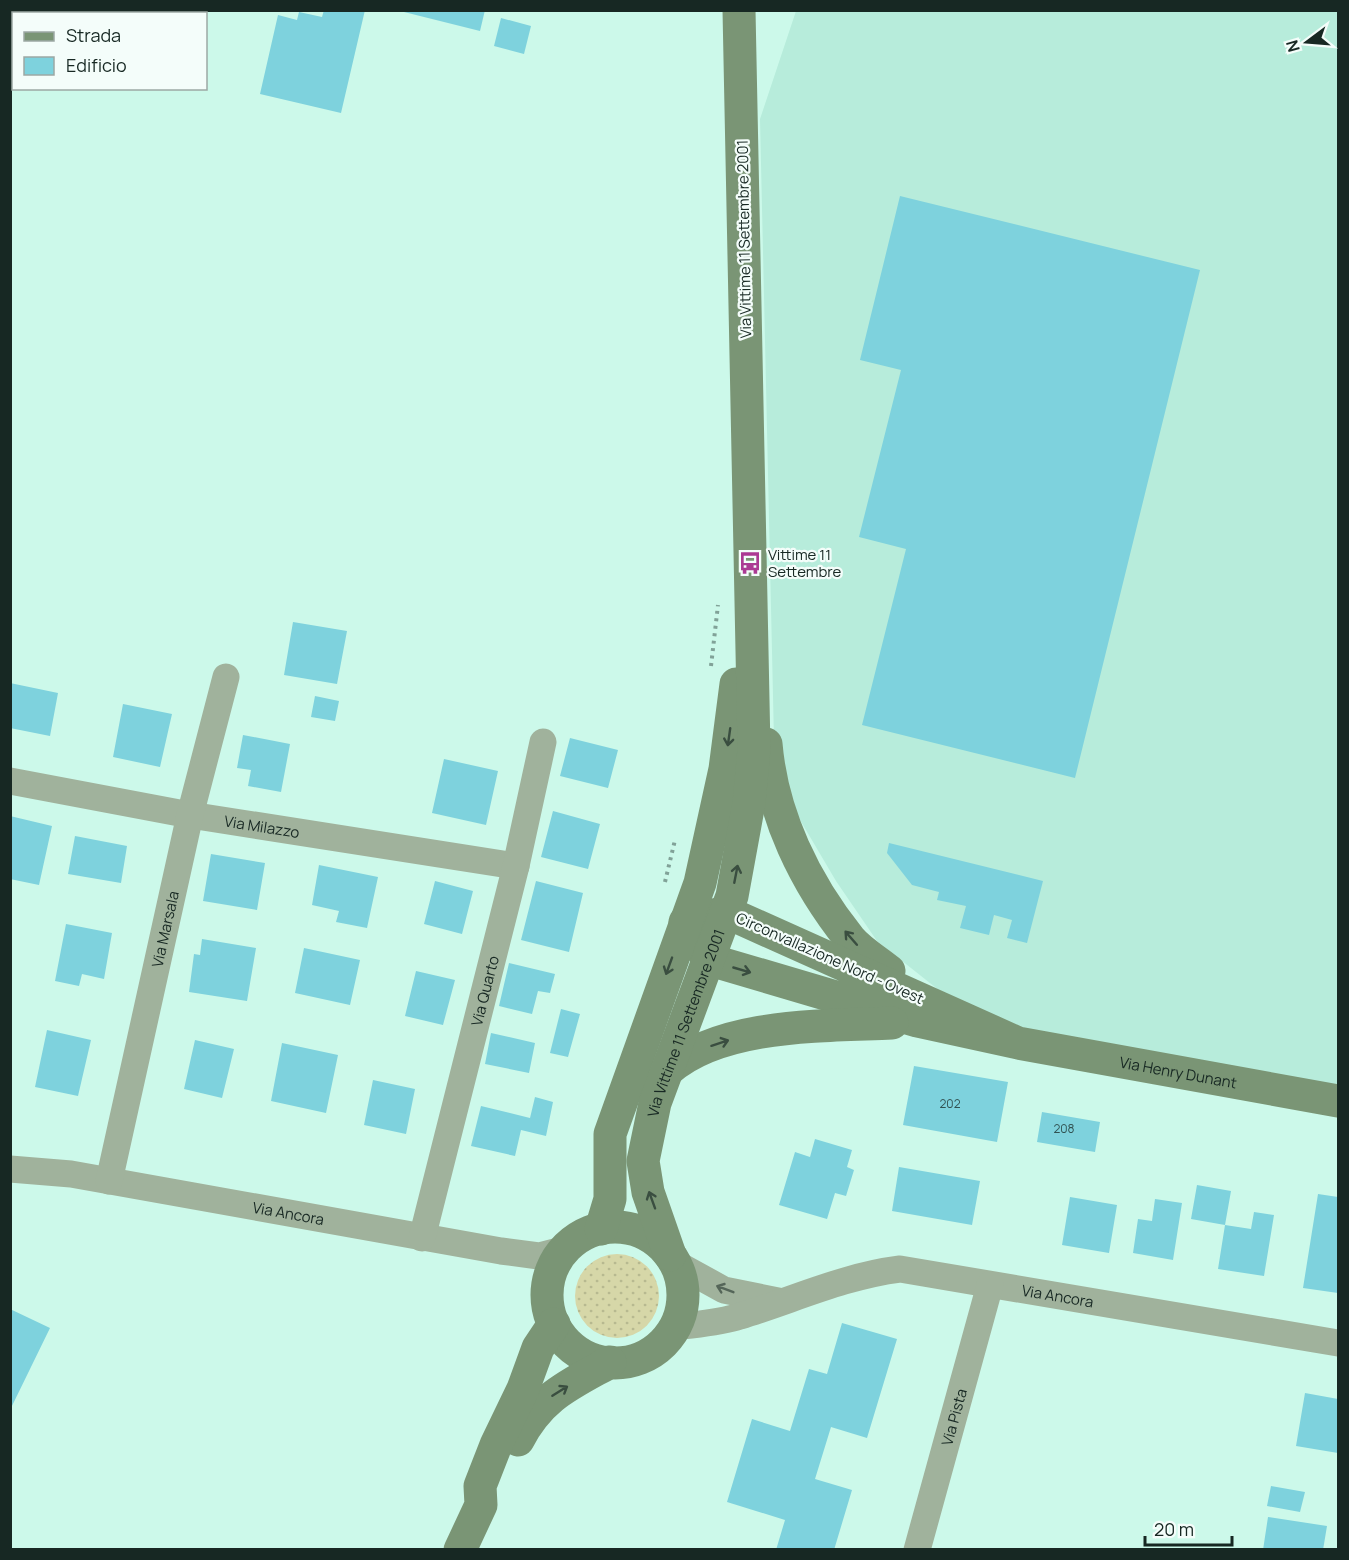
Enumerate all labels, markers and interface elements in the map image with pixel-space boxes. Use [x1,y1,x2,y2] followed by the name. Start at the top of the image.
[12,12,207,90] legend
[1277,12,1337,72] north arrow
[66,23,121,47] text: Strada
[1280,38,1305,55] text: N
[66,53,127,77] text: Edificio
[732,140,756,338] street label: Via Vittime 11 Settembre 2001
[768,544,842,582] place label: Vittime 11 Settembre
[737,550,763,576] bus stop icon: Vittime 11 Settembre
[723,727,734,746] one-way arrow
[223,810,301,843] street label: Via Milazzo
[731,865,742,885] one-way arrow
[146,889,183,969] street label: Via Marsala
[733,907,927,1009] street label: Circonvallazione Nord - Ovest
[642,926,729,1119] street label: Via Vittime 11 Settembre 2001
[844,931,858,946] one-way arrow
[466,953,503,1028] street label: Via Quarto
[663,956,674,975] one-way arrow
[732,965,751,976] one-way arrow
[710,1037,729,1048] one-way arrow
[1118,1051,1239,1093] street label: Via Henry Dunant
[939,1095,961,1112] house number: 202
[1053,1120,1075,1137] house number: 208
[645,1191,656,1210] one-way arrow
[251,1196,326,1230] street label: Via Ancora
[1020,1279,1095,1312] street label: Via Ancora
[716,1283,734,1294] one-way arrow
[551,1384,568,1397] one-way arrow
[936,1386,972,1448] street label: Via Pista
[1145,1509,1232,1547] scale bar
[1154,1517,1194,1541] text: 20 m

